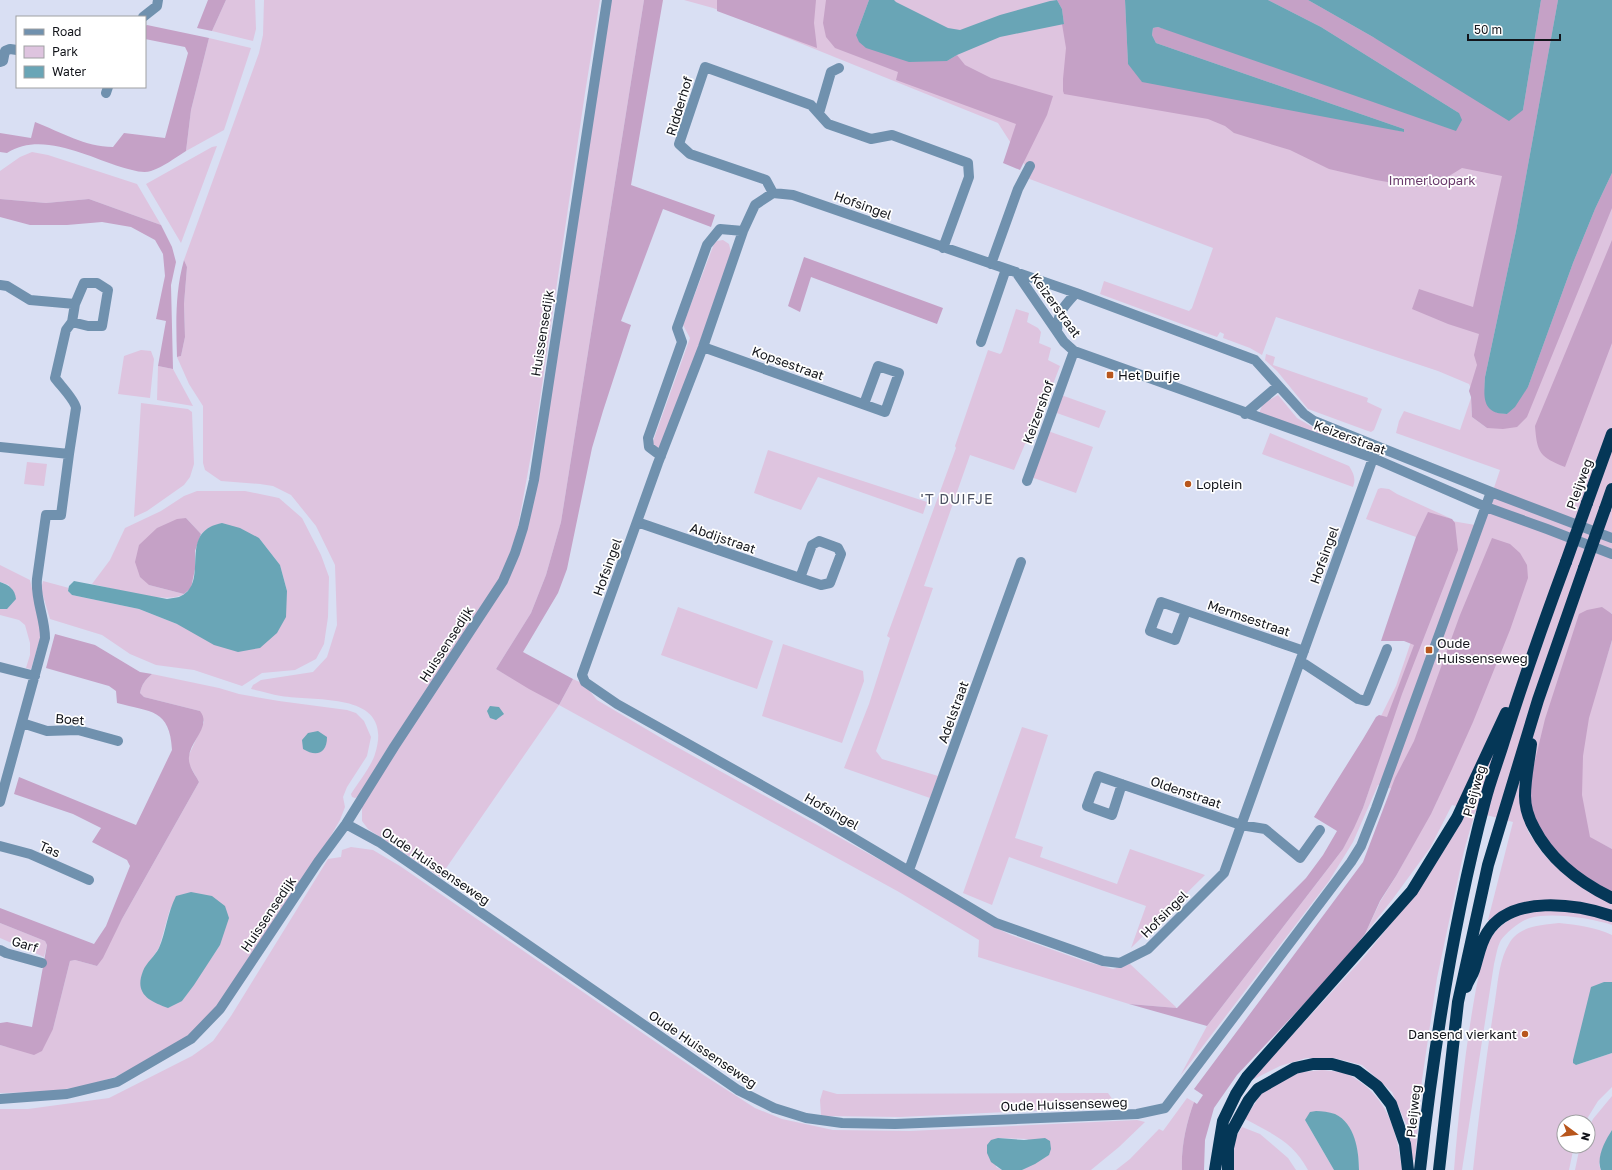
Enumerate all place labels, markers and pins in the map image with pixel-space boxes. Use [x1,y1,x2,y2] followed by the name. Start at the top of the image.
[1118,367,1180,383] place label: Het Duifje
[1105,370,1115,380] marker: Het Duifje
[1196,476,1242,492] place label: Loplein
[1183,479,1193,489] marker: Loplein
[1437,635,1528,666] place label: Oude Huissenseweg
[1424,645,1434,655] marker: Oude Huissenseweg
[1408,1026,1517,1042] place label: Dansend vierkant
[1520,1029,1530,1039] marker: Dansend vierkant

